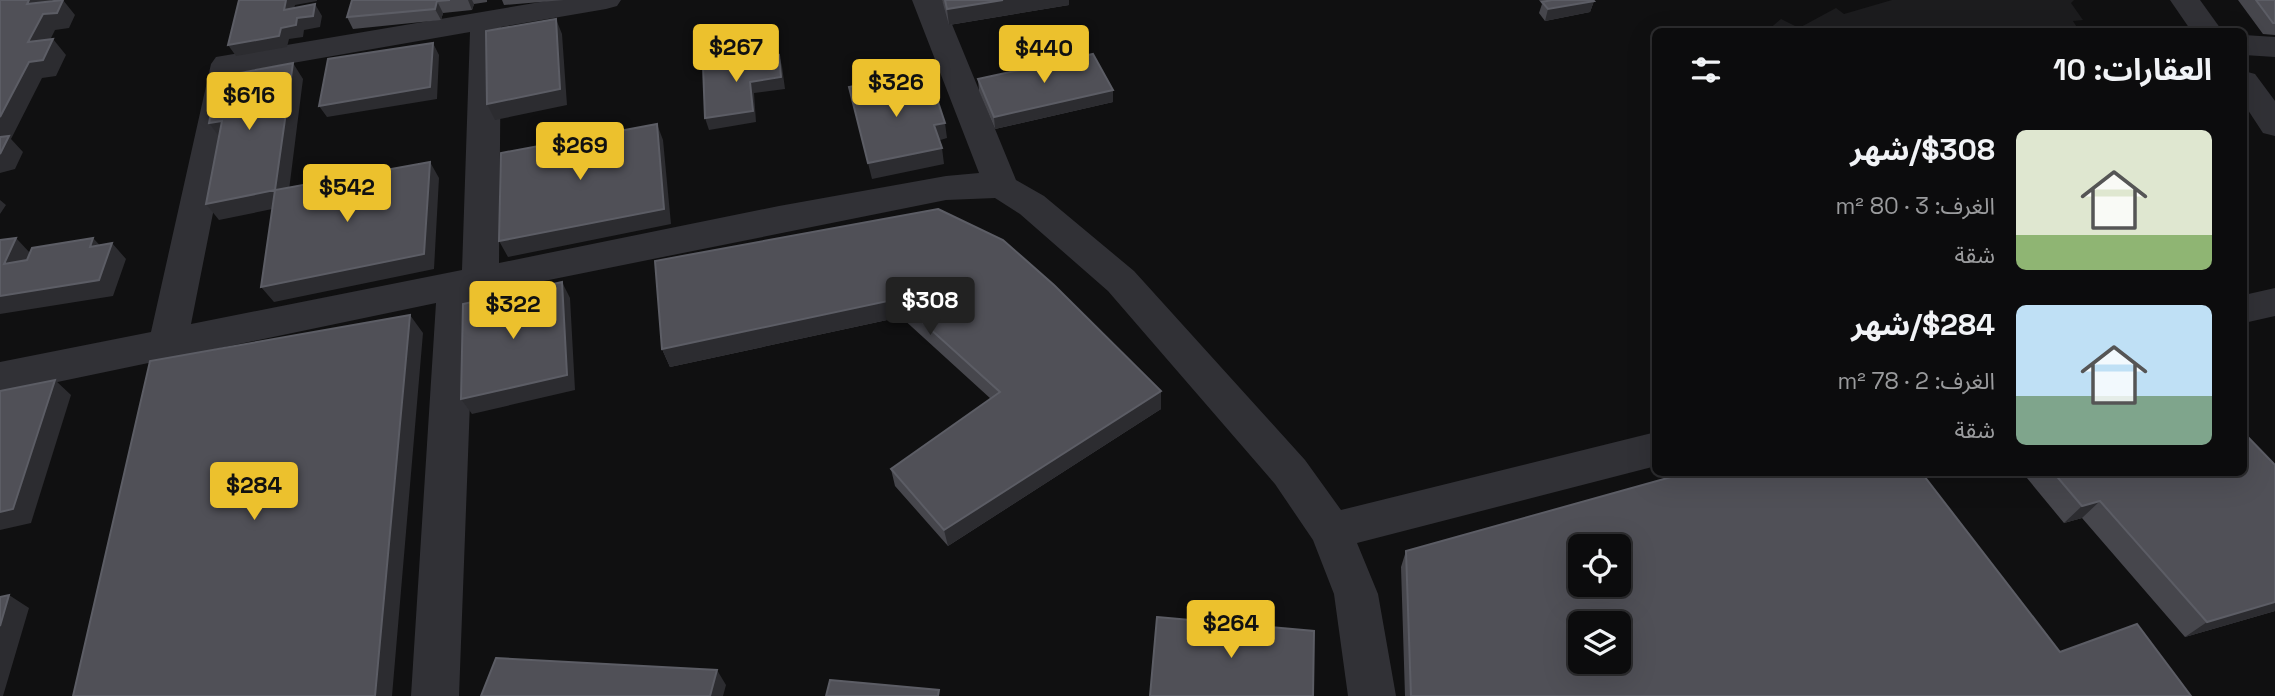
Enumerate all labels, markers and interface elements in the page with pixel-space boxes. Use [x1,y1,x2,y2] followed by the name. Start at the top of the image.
[695,24,777,84] pin: $267
[1003,25,1085,85] pin: $440
[709,32,763,62] text: $267
[1015,33,1073,63] text: $440
[2053,50,2212,89] text: العقارات: 10
[1687,51,1725,89] icon: filters
[855,60,937,119] pin: $326
[868,67,924,97] text: $326
[208,72,290,132] pin: $616
[223,80,275,110] text: $616
[539,122,621,182] pin: $269
[552,130,608,160] text: $269
[1850,130,1995,169] text: $308/شهر
[2072,158,2156,242] icon: home
[306,164,388,224] pin: $542
[319,172,375,202] text: $542
[1836,191,1995,221] text: الغرف: 3 · 80 m²
[1954,240,1995,270] text: شقة
[889,278,971,337] pin: $308
[472,282,554,341] pin: $322
[902,285,958,315] text: $308
[485,289,541,319] text: $322
[1851,305,1995,344] text: $284/شهر
[2072,333,2156,417] icon: home
[1837,366,1995,396] text: الغرف: 2 · 78 m²
[1954,415,1995,445] text: شقة
[213,462,295,522] pin: $284
[226,470,282,500] text: $284
[1568,534,1631,674] map controls
[1568,534,1631,597] button: locate
[1190,600,1272,660] pin: $264
[1203,608,1259,638] text: $264
[1568,611,1631,674] button: layers

